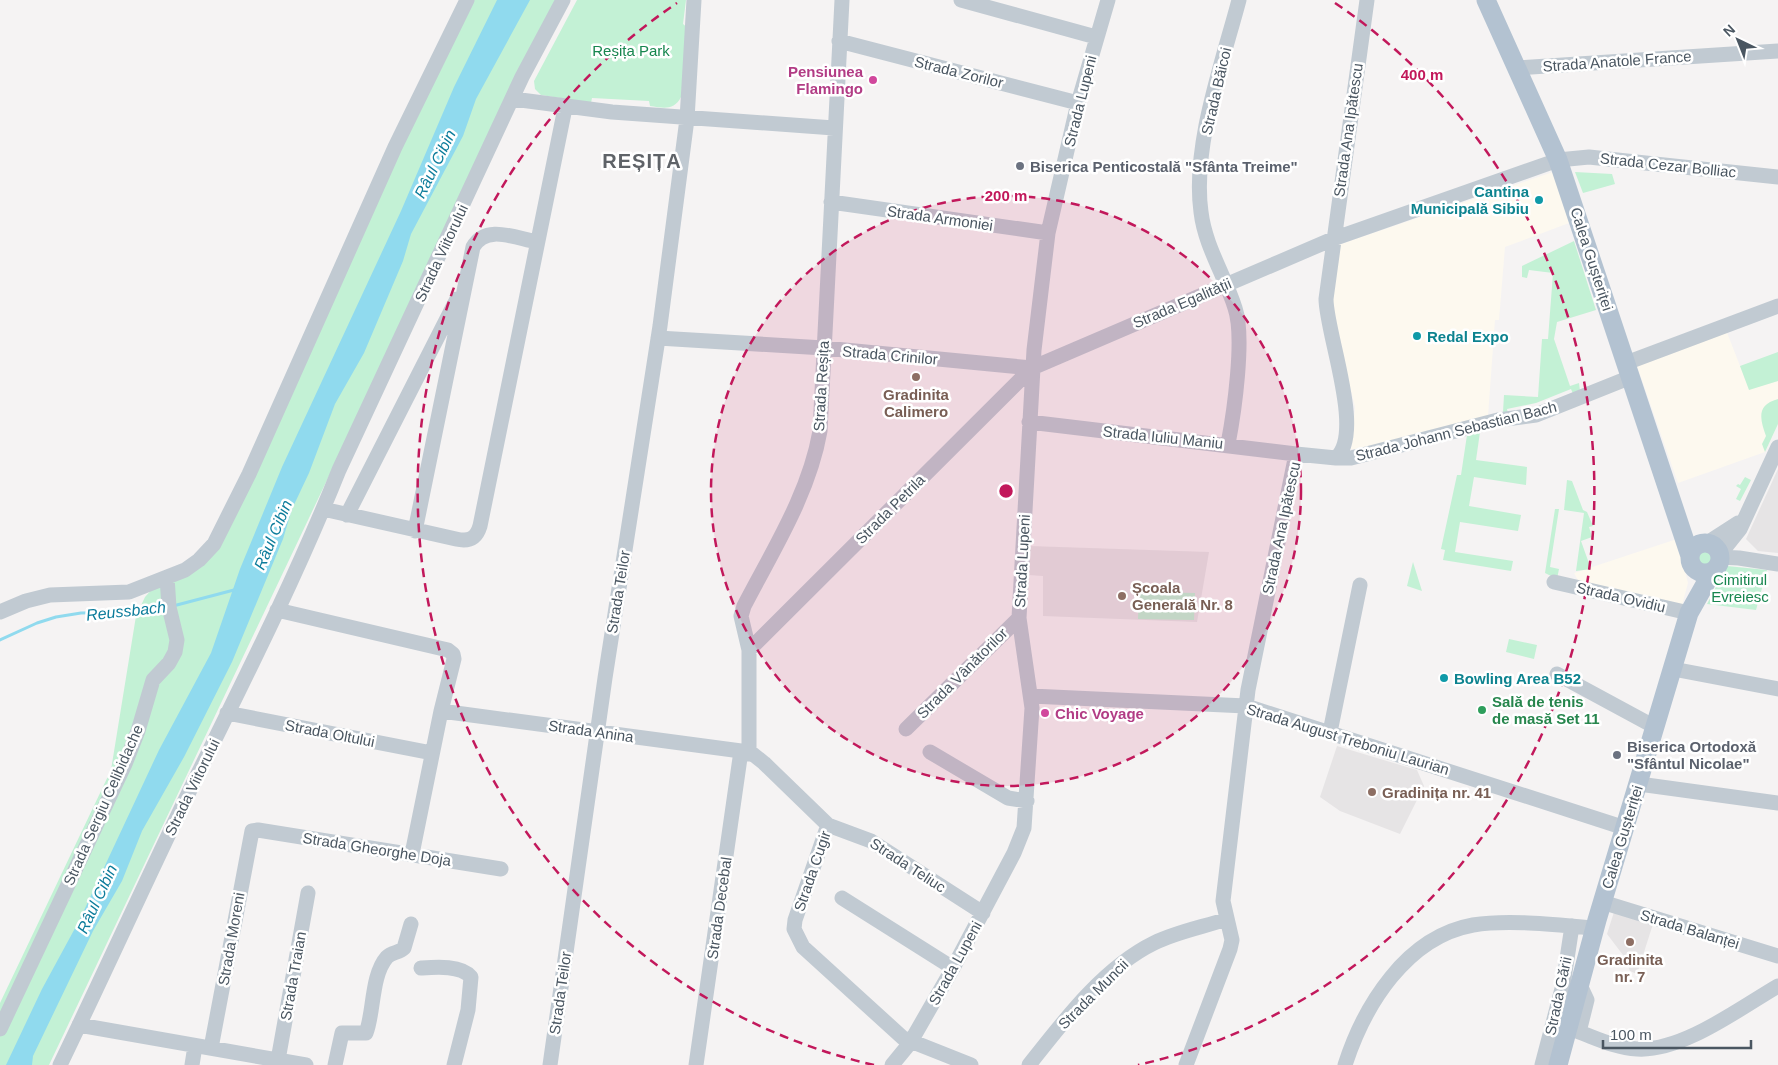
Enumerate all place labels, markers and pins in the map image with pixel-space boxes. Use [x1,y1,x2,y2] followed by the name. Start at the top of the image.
[788,63,864,97] place label: Pensiunea Flamingo
[867,74,879,86] marker: Pensiunea Flamingo
[1030,158,1298,175] place label: Biserica Penticostală "Sfânta Treime"
[1014,160,1026,172] marker: Biserica Penticostală "Sfânta Treime"
[1411,183,1530,217] place label: Cantina Municipală Sibiu
[1533,194,1545,206] marker: Cantina Municipală Sibiu
[1427,328,1509,345] place label: Redal Expo
[1411,330,1423,342] marker: Redal Expo
[910,371,922,383] marker: Gradinita Calimero
[883,386,950,420] place label: Gradinita Calimero
[997,482,1015,500] centre of rings
[1132,579,1233,613] place label: Școala Generală Nr. 8
[1116,590,1128,602] marker: Școala Generală Nr. 8
[1454,670,1581,687] place label: Bowling Area B52
[1438,672,1450,684] marker: Bowling Area B52
[1492,693,1600,727] place label: Sală de tenis de masă Set 11
[1476,704,1488,716] marker: Sală de tenis de masă Set 11
[1055,705,1144,722] place label: Chic Voyage
[1039,707,1051,719] marker: Chic Voyage
[1627,738,1757,772] place label: Biserica Ortodoxă "Sfântul Nicolae"
[1611,749,1623,761] marker: Biserica Ortodoxă "Sfântul Nicolae"
[1382,784,1491,801] place label: Gradinița nr. 41
[1366,786,1378,798] marker: Gradinița nr. 41
[1624,936,1636,948] marker: Gradinita nr. 7
[1597,951,1664,985] place label: Gradinita nr. 7

